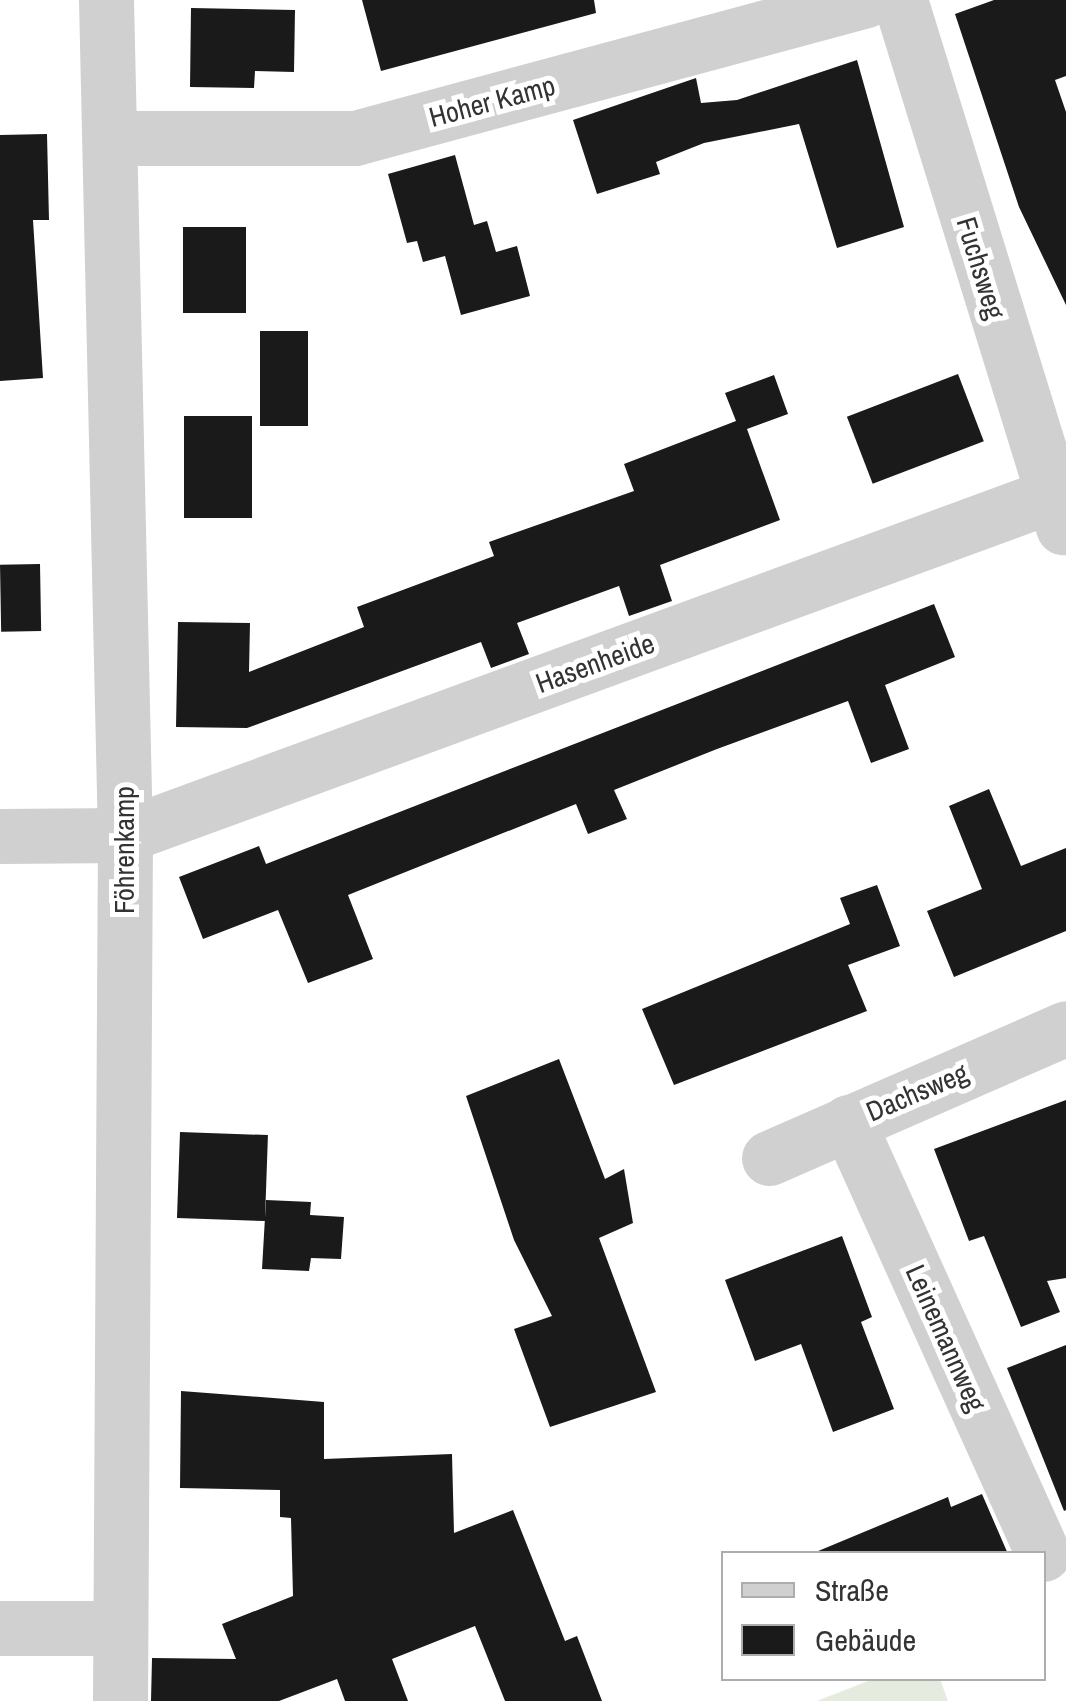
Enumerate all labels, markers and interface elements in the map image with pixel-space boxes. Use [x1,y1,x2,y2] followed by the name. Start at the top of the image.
[425,68,559,134] street label: Hoher Kamp
[950,213,1012,323] street label: Fuchsweg
[531,626,659,700] street label: Hasenheide
[107,786,141,914] street label: Föhrenkamp
[861,1056,973,1128] street label: Dachsweg
[899,1259,993,1417] street label: Leinemannweg
[721,1551,1046,1681] legend
[815,1570,889,1610] text: Straße
[815,1620,916,1660] text: Gebäude

